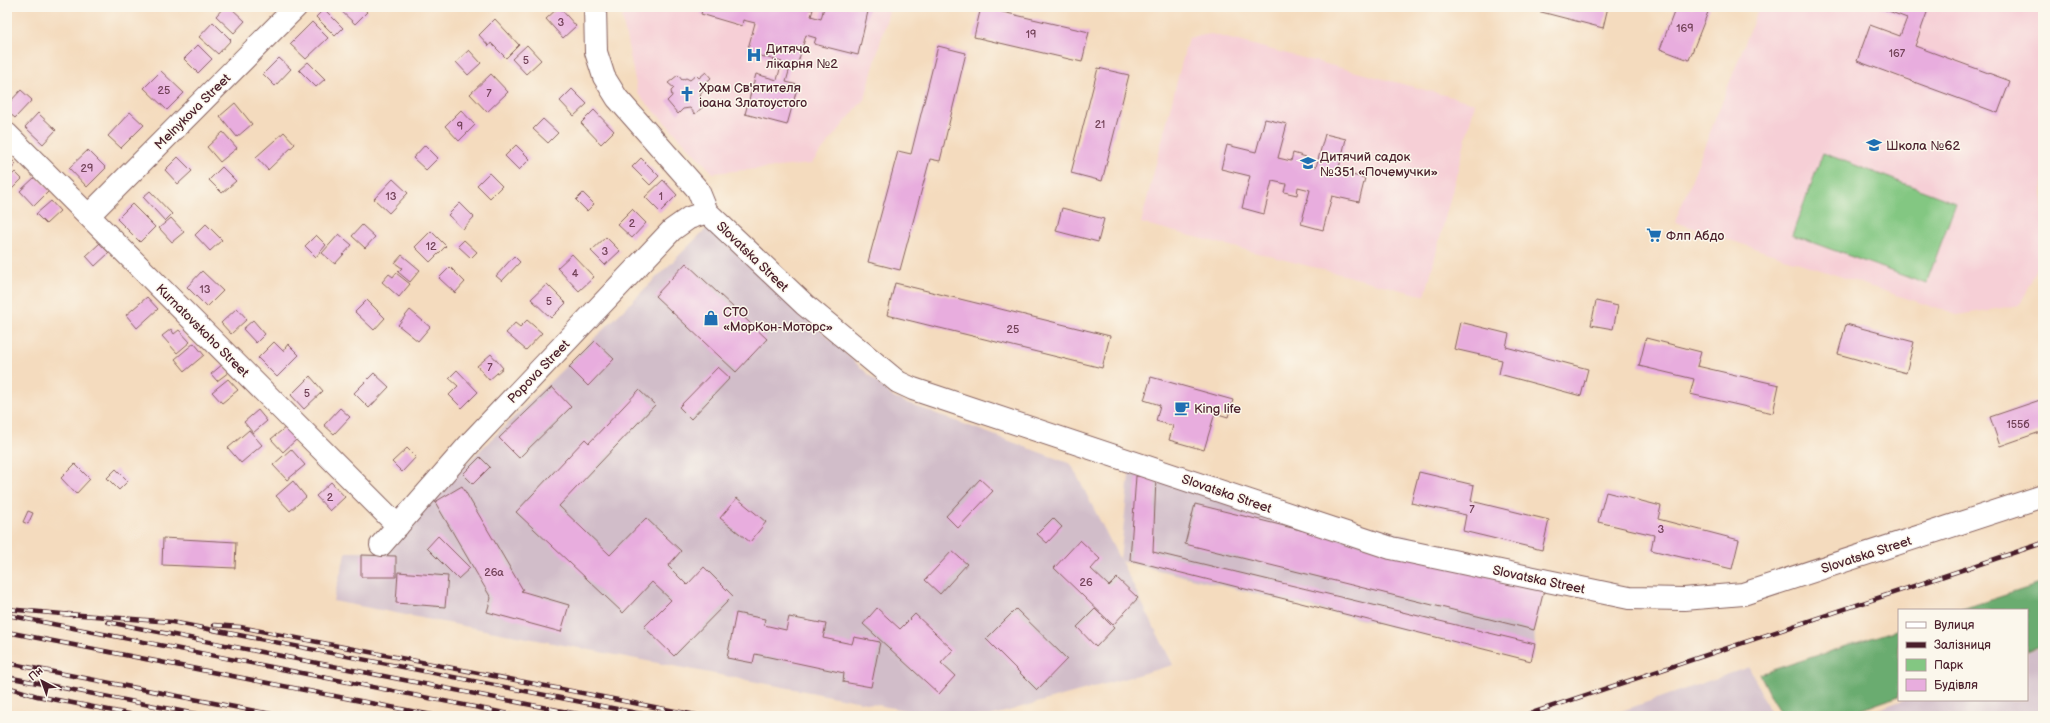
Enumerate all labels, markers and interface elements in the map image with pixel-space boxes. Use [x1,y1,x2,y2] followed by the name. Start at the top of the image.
[558,16,565,29] house number: 3
[1676,22,1694,35] house number: 169
[1026,28,1036,41] house number: 19
[766,41,838,72] place label: Дитяча лікарня №2
[745,46,763,64] hospital icon: Дитяча лікарня №2
[1889,47,1906,60] house number: 167
[523,54,529,67] house number: 5
[151,70,234,153] street label: Melnykova Street
[699,80,807,111] place label: Храм Св'ятителя іоана Златоустого
[158,84,170,97] house number: 25
[678,85,696,103] church icon: Храм Св'ятителя іоана Златоустого
[486,87,492,100] house number: 7
[1095,118,1105,131] house number: 21
[457,120,463,133] house number: 9
[1865,136,1883,154] school or university icon: Школа №62
[1886,138,1960,154] place label: Школа №62
[1320,149,1438,180] place label: Дитячий садок №351 «Почемучки»
[1299,154,1317,172] school or university icon: Дитячий садок №351 «Почемучки»
[81,162,93,175] house number: 29
[385,190,397,203] house number: 13
[659,190,663,203] house number: 1
[629,217,636,230] house number: 2
[713,218,792,295] street label: Slovatska Street
[1645,226,1663,244] supermarket icon: Флп Абдо
[1666,228,1724,244] place label: Флп Абдо
[426,240,437,253] house number: 12
[602,245,609,258] house number: 3
[572,267,579,280] house number: 4
[152,281,252,381] street label: Kurnatovskoho Street
[199,283,211,296] house number: 13
[546,295,552,308] house number: 5
[723,304,833,335] place label: СТО «МорКон-Моторс»
[702,309,720,327] shop icon: СТО «МорКон-Моторс»
[1007,323,1019,336] house number: 25
[504,337,573,407] street label: Popova Street
[487,361,493,374] house number: 7
[304,387,310,400] house number: 5
[1173,399,1191,417] cafe icon: King life
[1194,401,1241,417] place label: King life
[2007,418,2029,431] house number: 155б
[1180,471,1274,517] street label: Slovatska Street
[327,491,334,504] house number: 2
[1469,503,1475,516] house number: 7
[1658,523,1665,536] house number: 3
[1819,533,1914,577] street label: Slovatska Street
[1491,562,1587,598] street label: Slovatska Street
[484,566,504,579] house number: 26а
[1079,576,1093,589] house number: 26
[1898,609,2028,701] legend
[1934,618,1975,633] text: Вулиця
[1934,638,1991,653] text: Залізниця
[1934,658,1964,673] text: Парк
[22,661,62,701] north arrow
[26,664,46,684] text: Пн
[1934,678,1978,693] text: Будівля

